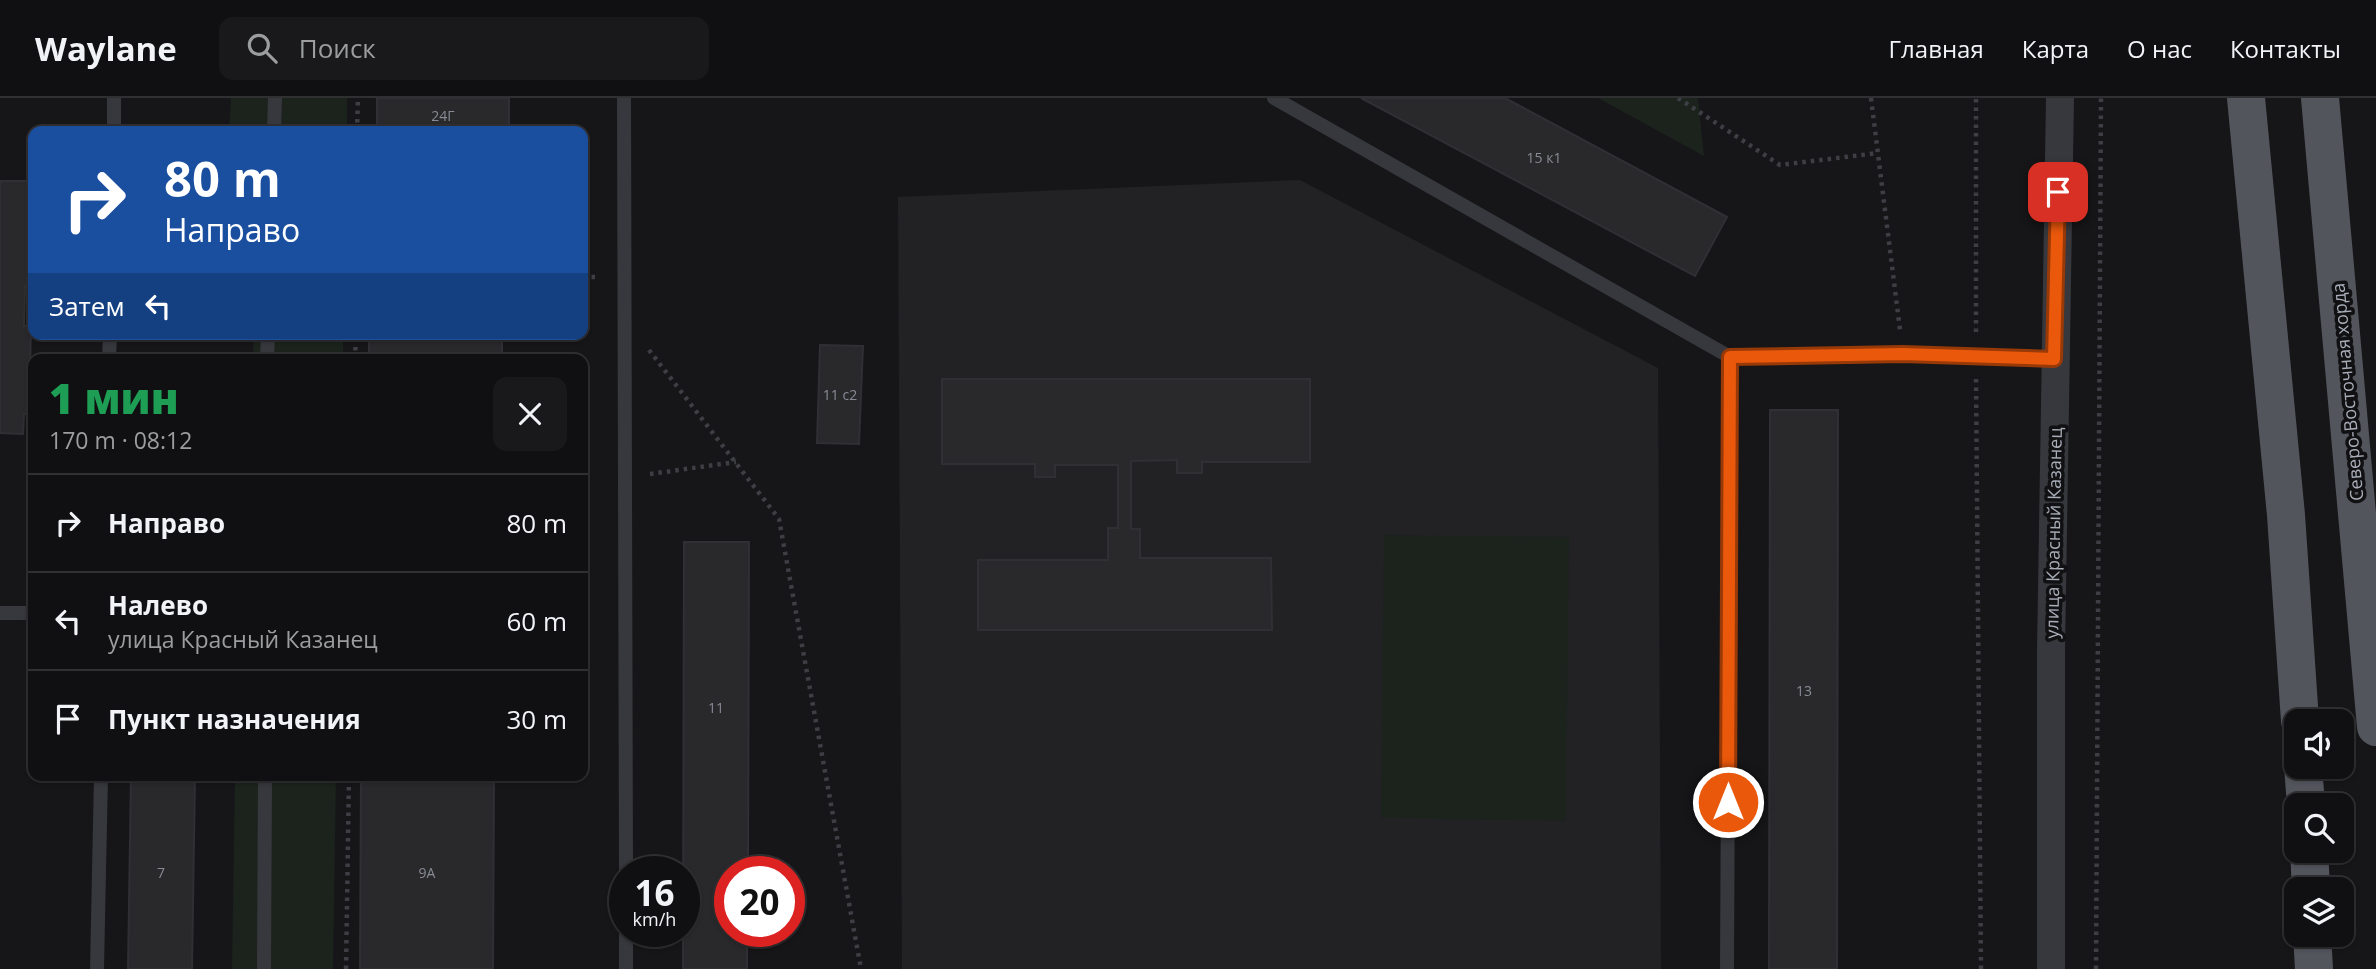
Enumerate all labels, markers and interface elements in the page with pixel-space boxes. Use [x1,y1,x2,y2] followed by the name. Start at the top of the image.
[219,17,709,80] search box
[35,26,177,71] text: Waylane
[243,29,281,67] icon: search
[299,30,376,66] text: Поиск
[1889,32,1984,65] text: Главная
[2022,32,2089,65] text: Карта
[2127,32,2192,65] text: О нас
[2230,32,2341,65] text: Контакты
[431,106,455,125] house number: 24Г
[164,145,281,211] text: 80 m
[1527,148,1561,167] house number: 15 к1
[49,154,140,245] icon: right
[2028,162,2088,222] pin
[2039,173,2077,211] icon: arrive
[164,208,300,251] text: Направо
[2326,282,2368,502] street label: Северо-Восточная хорда
[139,287,177,325] icon: left
[49,288,125,324] text: Затем
[49,369,179,426] text: 1 мин
[493,377,567,451] button: close
[823,385,857,404] house number: 11 с2
[49,424,192,456] text: 170 m · 08:12
[2039,427,2067,639] street label: улица Красный Казанец
[49,504,87,542] icon: right
[108,505,225,541] text: Направо
[506,505,567,541] text: 80 m
[108,587,208,623] text: Налево
[49,602,87,640] icon: left
[506,603,567,639] text: 60 m
[108,623,378,655] text: улица Красный Казанец
[1796,681,1812,700] house number: 13
[708,698,724,717] house number: 11
[49,700,87,738] icon: arrive
[108,701,361,737] text: Пункт назначения
[506,701,567,737] text: 30 m
[2284,709,2354,947] map controls
[2284,709,2354,779] button: sound
[1691,765,1765,839] position arrow
[2284,793,2354,863] button: search
[714,856,805,947] speed limit sign: 20
[157,863,165,882] house number: 7
[419,863,436,882] house number: 9А
[634,869,675,916] text: 16
[2284,877,2354,947] button: layers
[633,907,676,931] text: km/h

